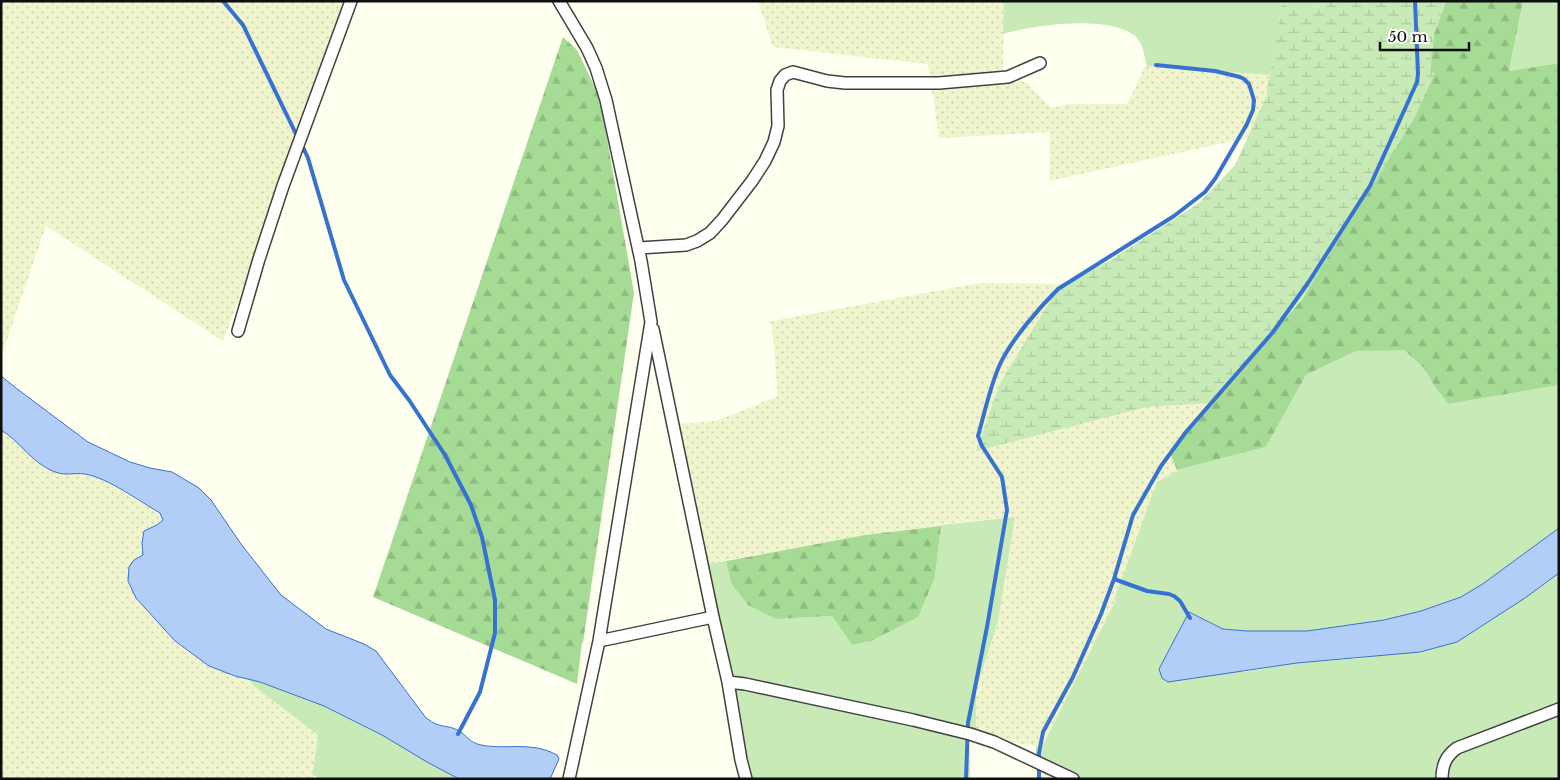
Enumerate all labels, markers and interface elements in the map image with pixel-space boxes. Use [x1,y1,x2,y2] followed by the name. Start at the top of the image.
[1380,20,1469,52] scale bar
[1388,27,1428,46] text: 50 m

